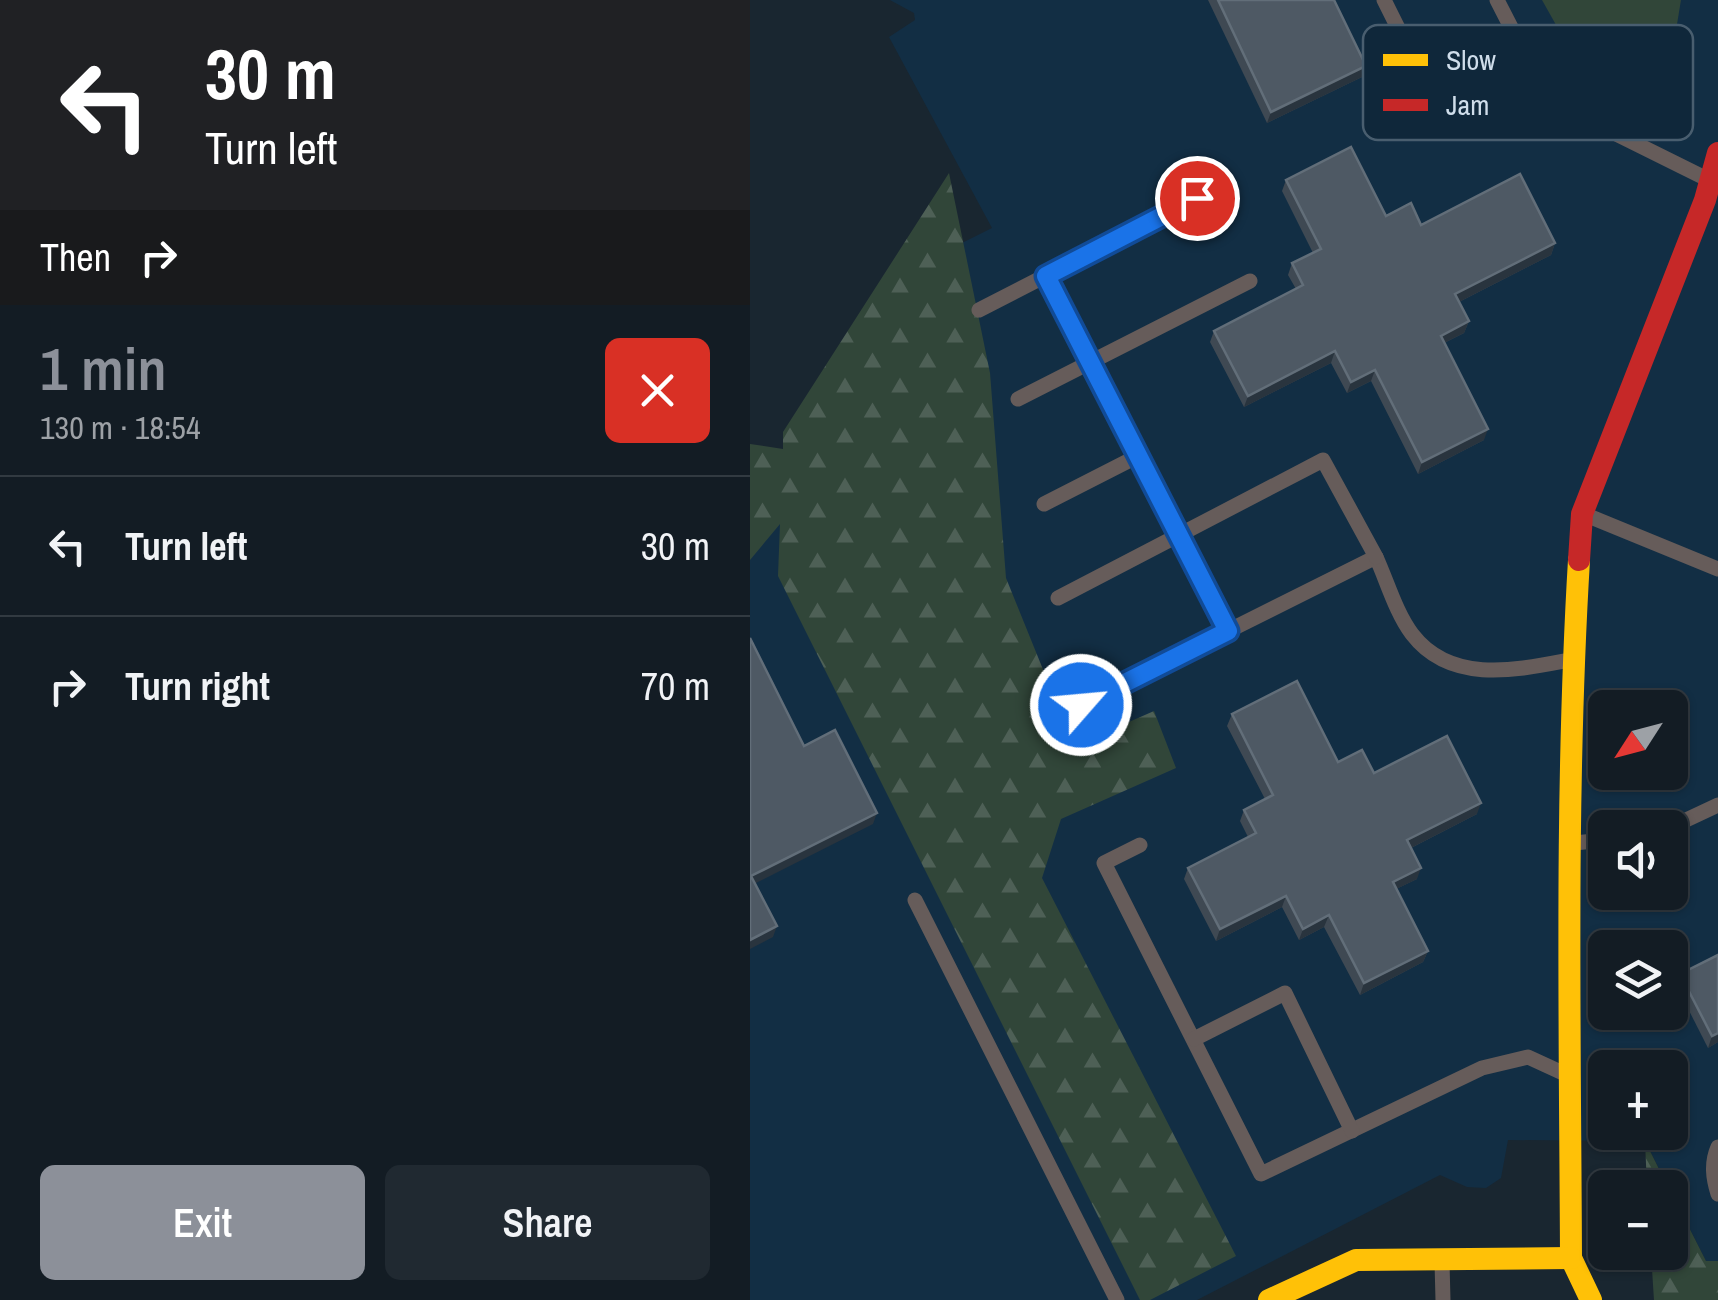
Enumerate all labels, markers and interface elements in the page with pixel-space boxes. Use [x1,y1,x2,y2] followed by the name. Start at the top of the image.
[1363,25,1693,140] legend
[205,27,336,121] text: 30 m
[40,40,170,170] icon: left
[1446,41,1496,79] text: Slow
[1446,86,1489,124] text: Jam
[205,117,337,178] text: Turn left
[1155,156,1240,241] pin
[1170,171,1225,226] icon: arrive
[131,230,186,285] icon: right
[40,232,111,283] text: Then
[40,328,167,409] text: 1 min
[605,338,710,443] button: close
[40,406,200,449] text: 130 m · 18:54
[40,519,95,574] icon: left
[125,521,247,572] text: Turn left
[641,521,710,572] text: 30 m
[1029,653,1133,757] position arrow
[40,659,95,714] icon: right
[125,661,270,712] text: Turn right
[641,661,710,712] text: 70 m
[1588,690,1688,790] north arrow
[1588,690,1688,1270] map controls
[1588,810,1688,910] button: sound
[1588,930,1688,1030] button: layers
[1588,1050,1688,1150] button: +
[40,1165,365,1280] button: Exit
[385,1165,710,1280] button: Share
[1588,1170,1688,1270] button: −

